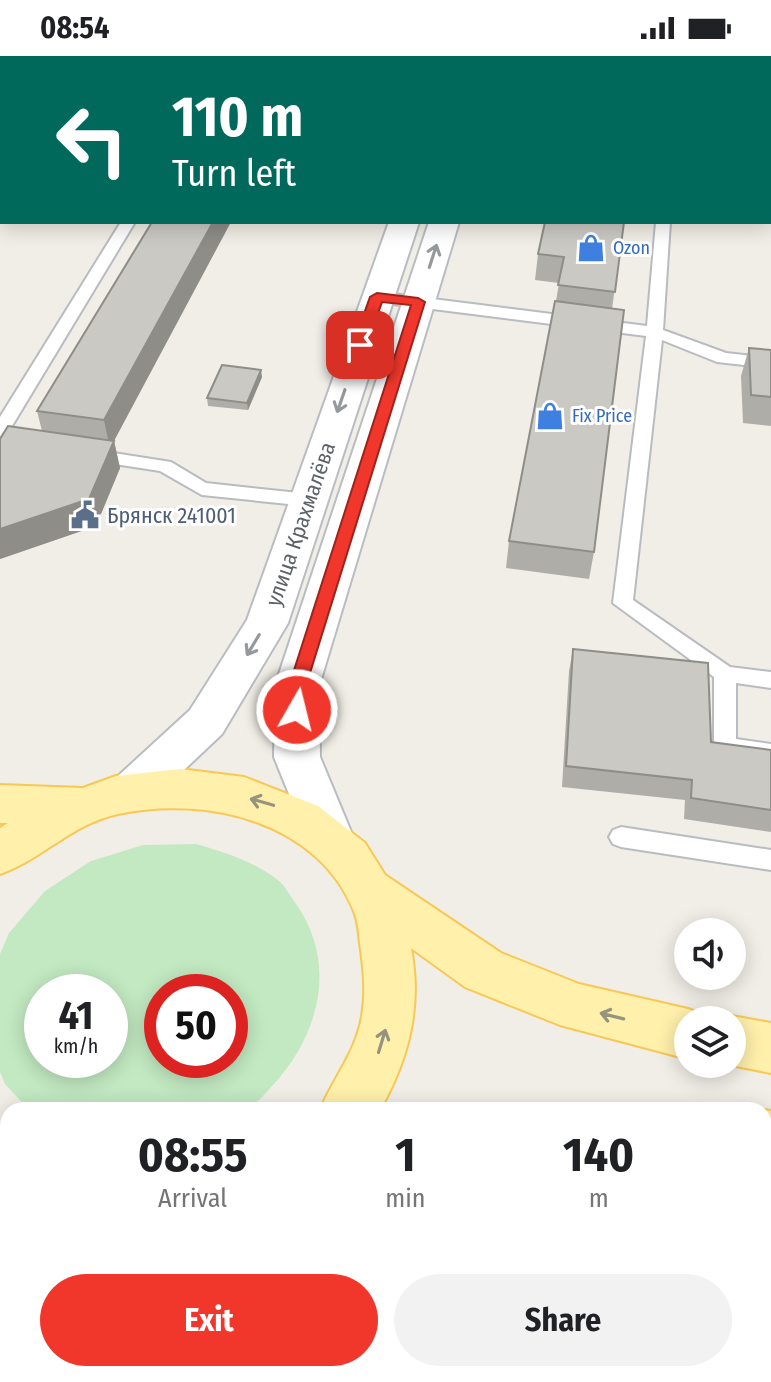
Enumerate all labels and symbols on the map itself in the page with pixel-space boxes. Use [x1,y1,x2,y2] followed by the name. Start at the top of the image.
[576,233,606,263] shop icon: Ozon
[613,237,650,259] place label: Ozon
[426,244,441,270] one-way arrow
[326,311,394,379] pin
[333,388,348,413] one-way arrow
[535,401,565,431] shop icon: Fix Price
[572,405,632,427] place label: Fix Price
[260,438,341,610] street label: улица Крахмалёва
[70,500,100,530] public building icon: Брянск 241001
[107,502,236,529] place label: Брянск 241001
[245,633,261,656] one-way arrow
[255,668,339,752] position arrow
[250,794,276,809] one-way arrow
[144,974,248,1078] speed limit sign: 50
[600,1008,626,1023] one-way arrow
[375,1028,390,1054] one-way arrow

